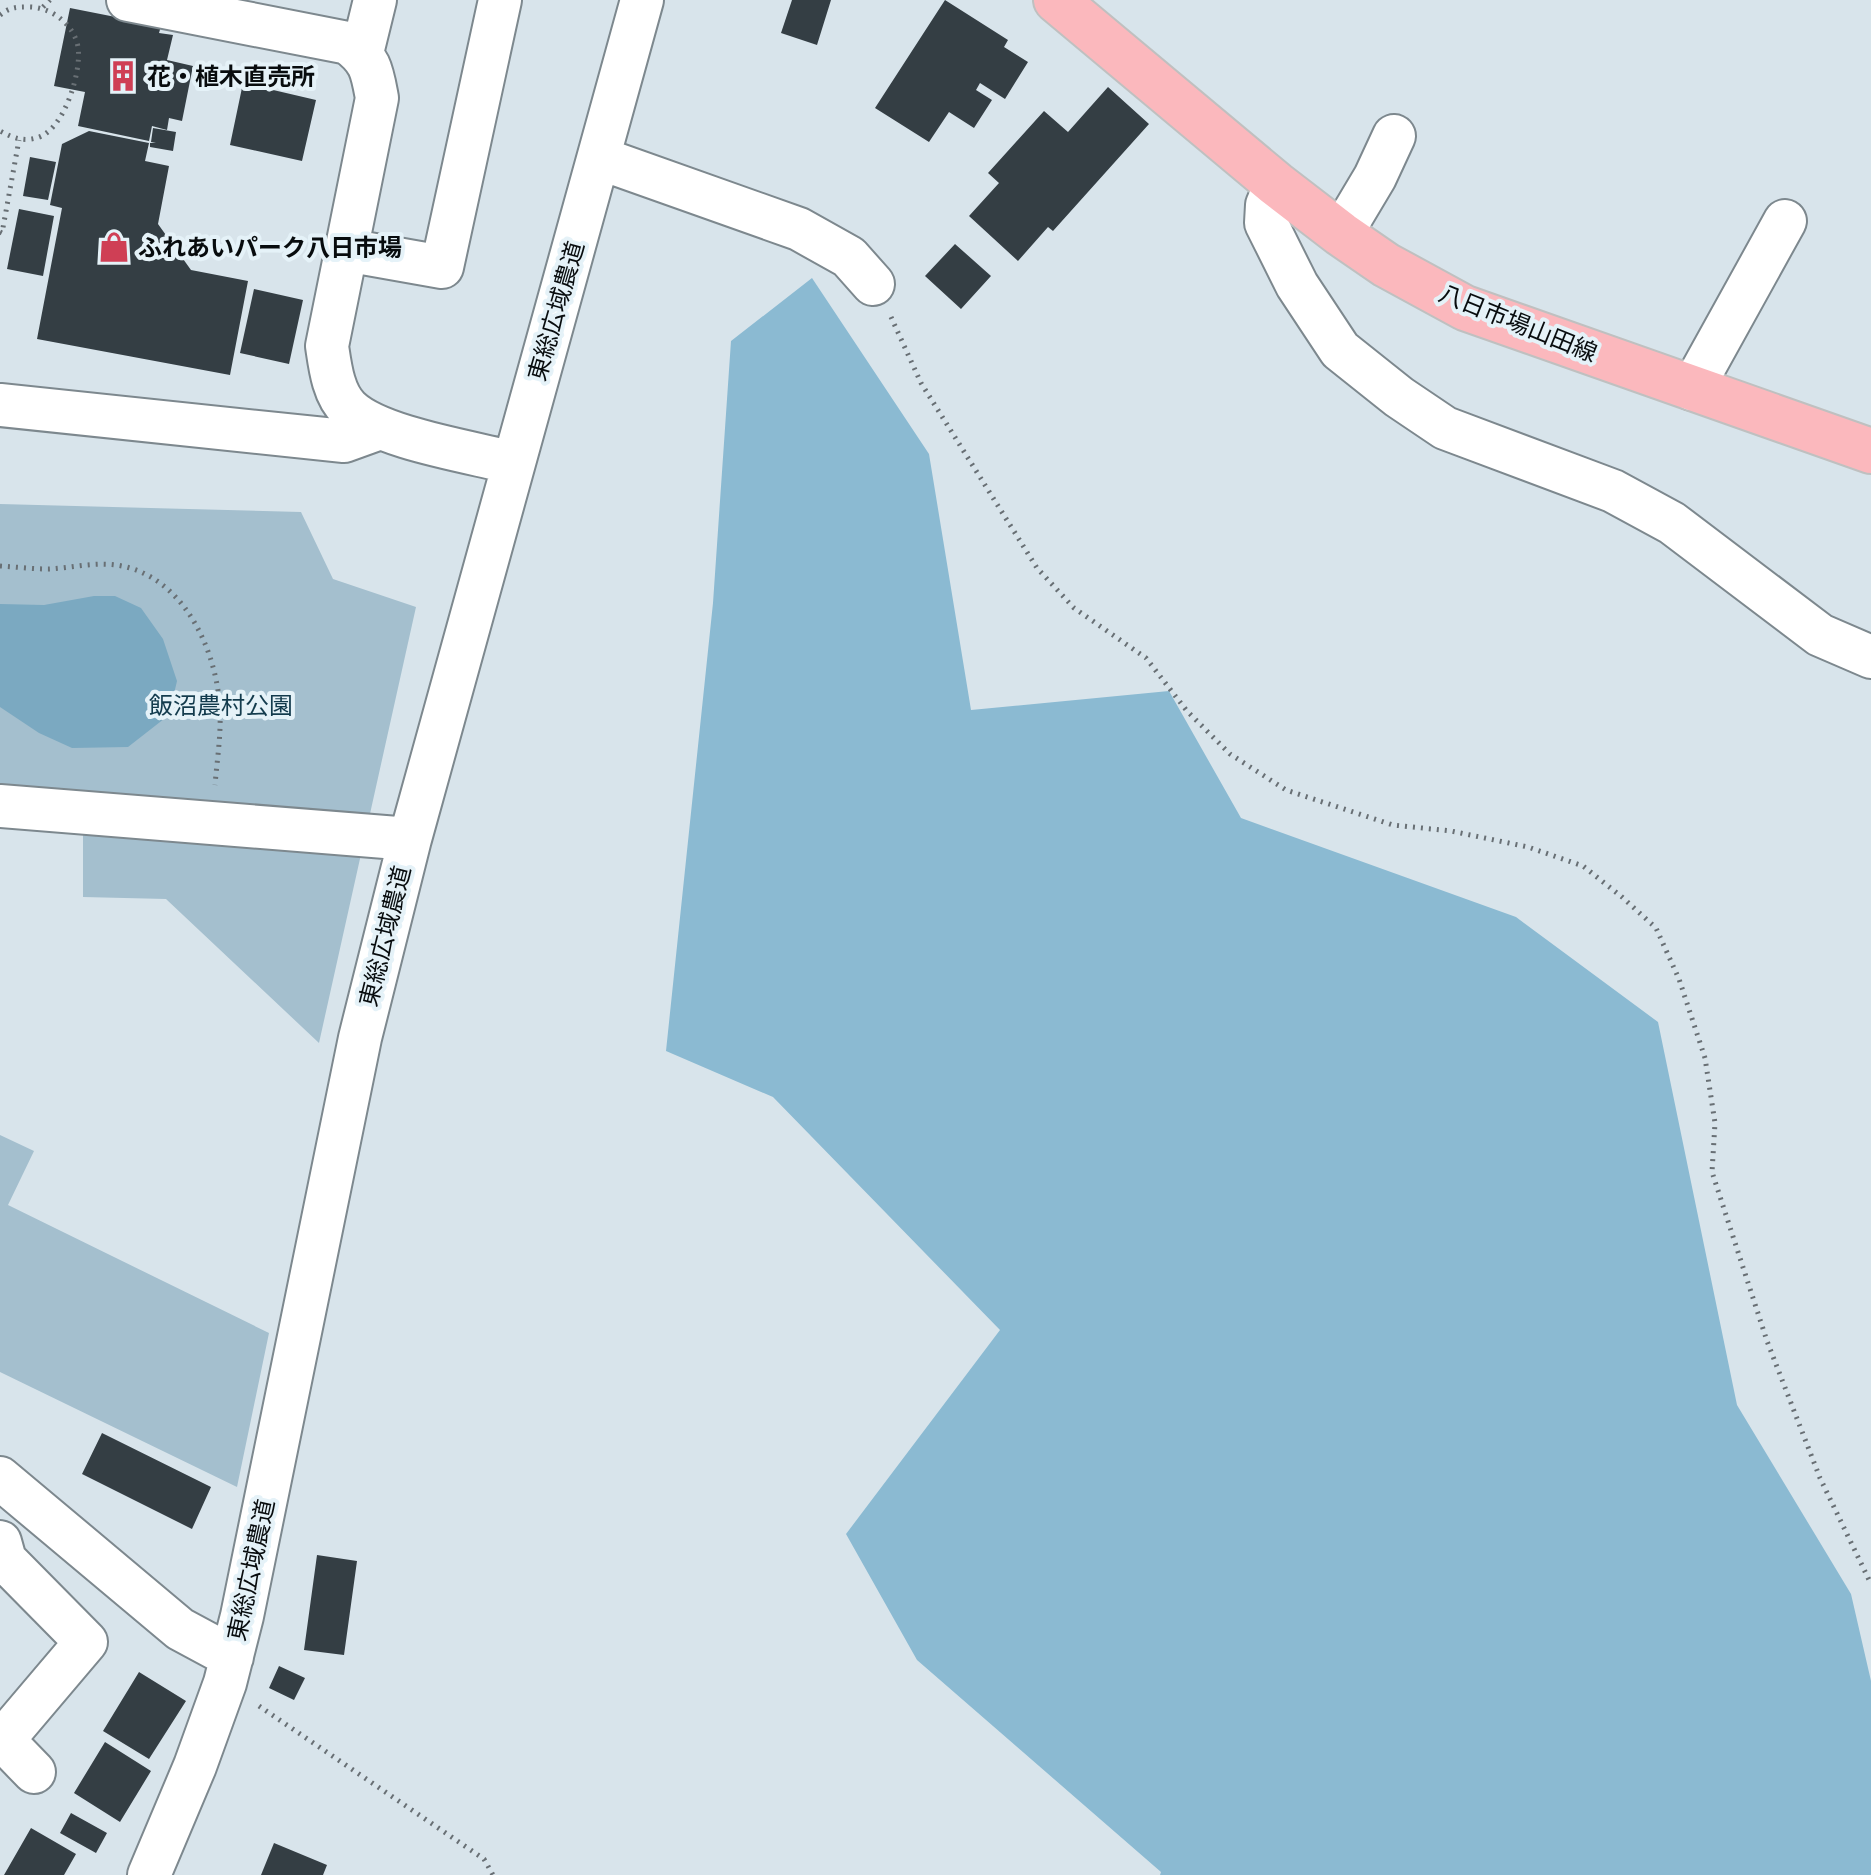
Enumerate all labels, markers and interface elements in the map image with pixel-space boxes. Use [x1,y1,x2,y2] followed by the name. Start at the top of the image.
[106,59,140,93] building icon: 花・植木直売所
[147,59,315,94] place label: 花・植木直売所
[97,230,131,264] shop icon: ふれあいパーク八日市場
[138,230,402,265] place label: ふれあいパーク八日市場
[519,237,593,385] street label: 東総広域農道
[1434,275,1602,371] street label: 八日市場山田線
[149,688,293,723] park label: 飯沼農村公園
[351,862,419,1010] street label: 東総広域農道
[219,1496,283,1644] street label: 東総広域農道

